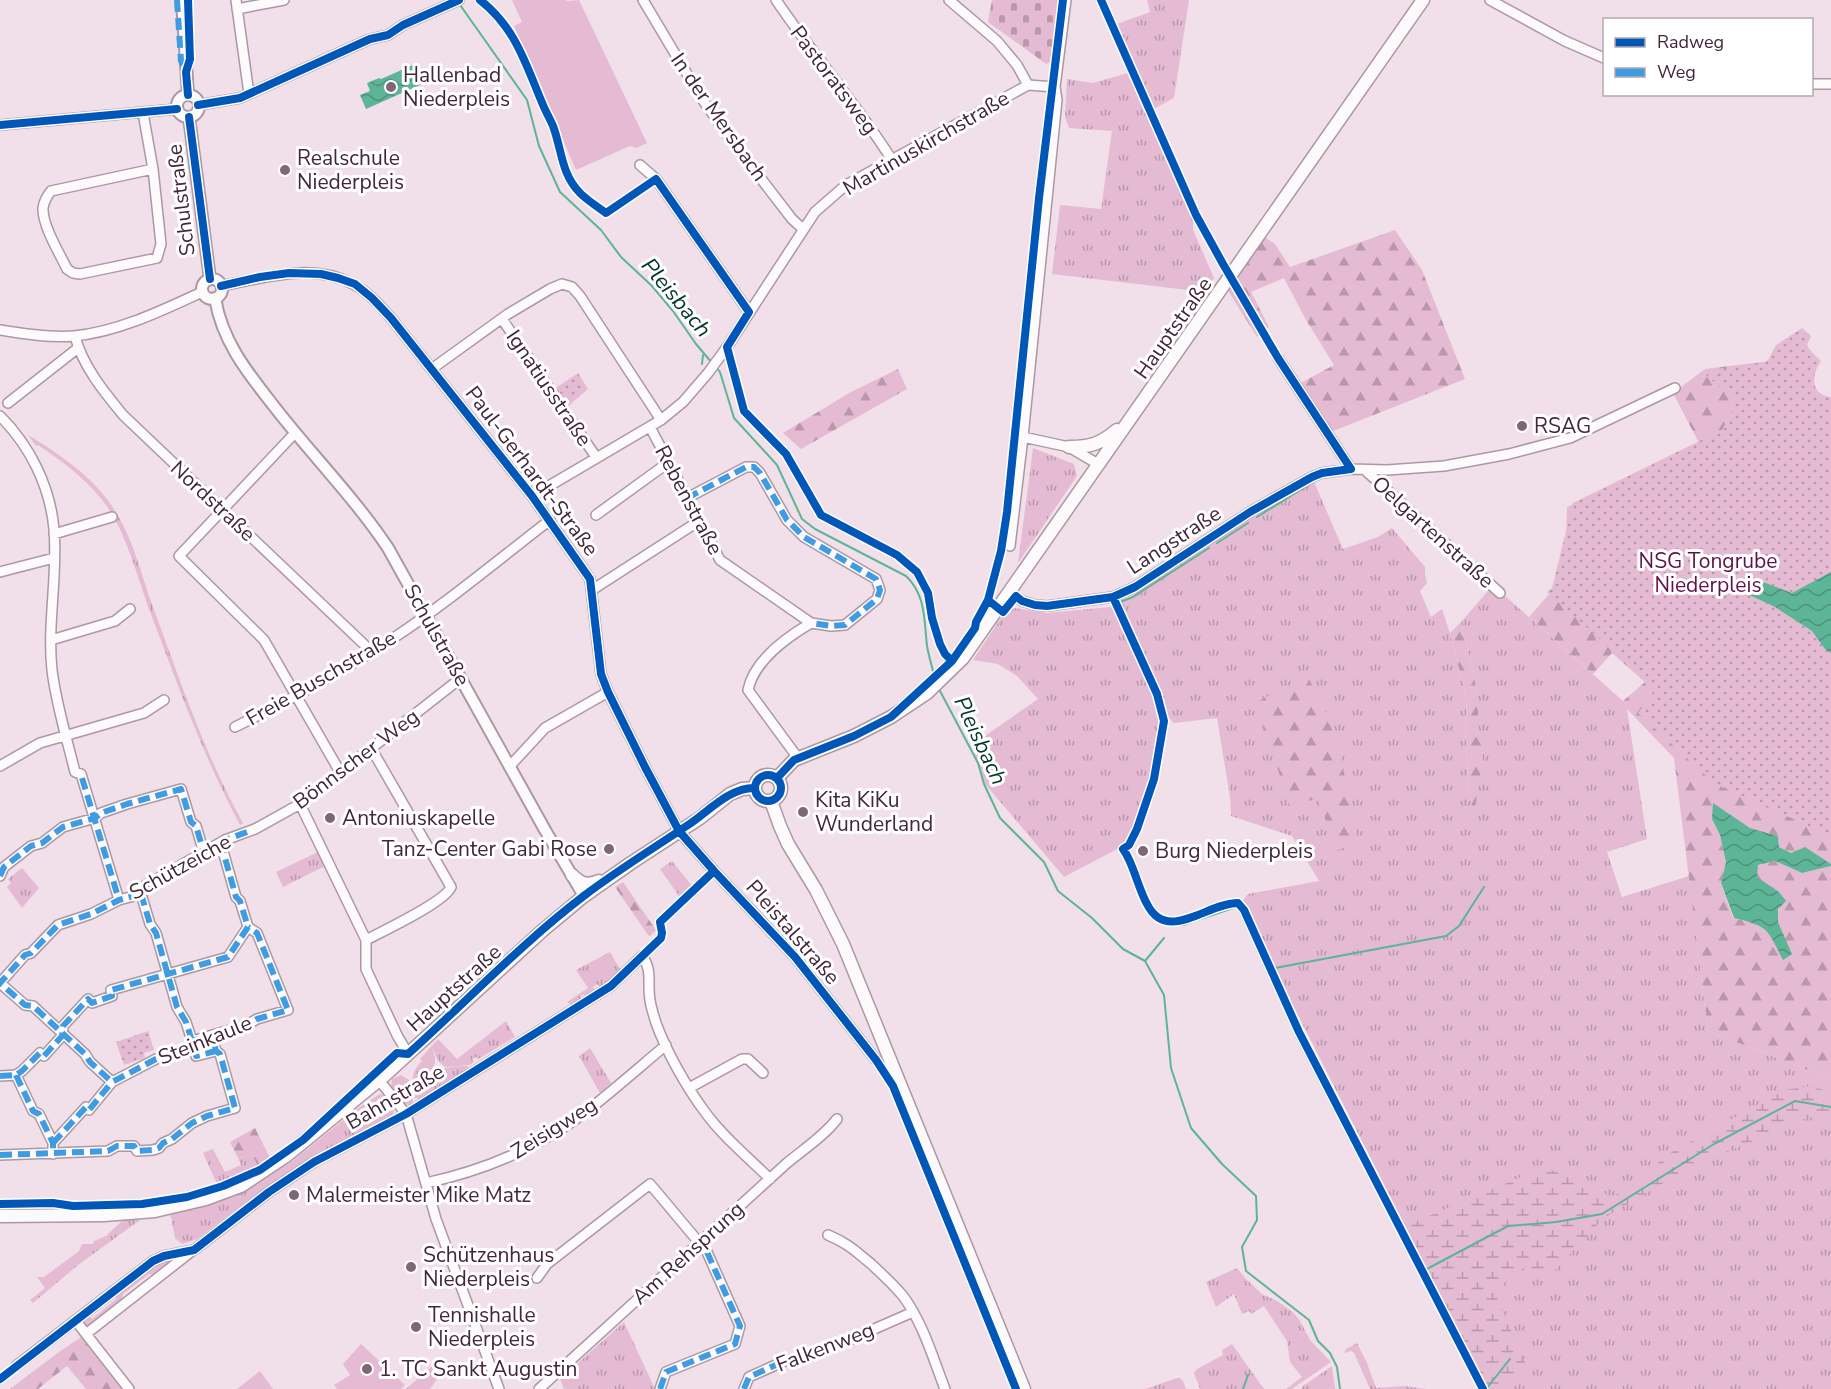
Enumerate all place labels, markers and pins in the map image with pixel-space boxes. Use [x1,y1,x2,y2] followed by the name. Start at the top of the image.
[403,61,510,113] place label: Hallenbad Niederpleis
[384,80,398,94] marker: Hallenbad Niederpleis
[297,144,404,196] place label: Realschule Niederpleis
[278,163,292,177] marker: Realschule Niederpleis
[1534,412,1591,440] place label: RSAG
[1515,419,1529,433] marker: RSAG
[815,786,933,838] place label: Kita KiKu Wunderland
[342,804,495,832] place label: Antoniuskapelle
[796,805,810,819] marker: Kita KiKu Wunderland
[323,811,337,825] marker: Antoniuskapelle
[382,835,597,863] place label: Tanz-Center Gabi Rose
[1155,837,1313,865] place label: Burg Niederpleis
[602,842,616,856] marker: Tanz-Center Gabi Rose
[1136,844,1150,858] marker: Burg Niederpleis
[306,1181,531,1209] place label: Malermeister Mike Matz
[287,1188,301,1202] marker: Malermeister Mike Matz
[423,1241,554,1293] place label: Schützenhaus Niederpleis
[404,1260,418,1274] marker: Schützenhaus Niederpleis
[428,1301,536,1353] place label: Tennishalle Niederpleis
[409,1320,423,1334] marker: Tennishalle Niederpleis
[379,1355,577,1383] place label: 1. TC Sankt Augustin
[360,1362,374,1376] marker: 1. TC Sankt Augustin

